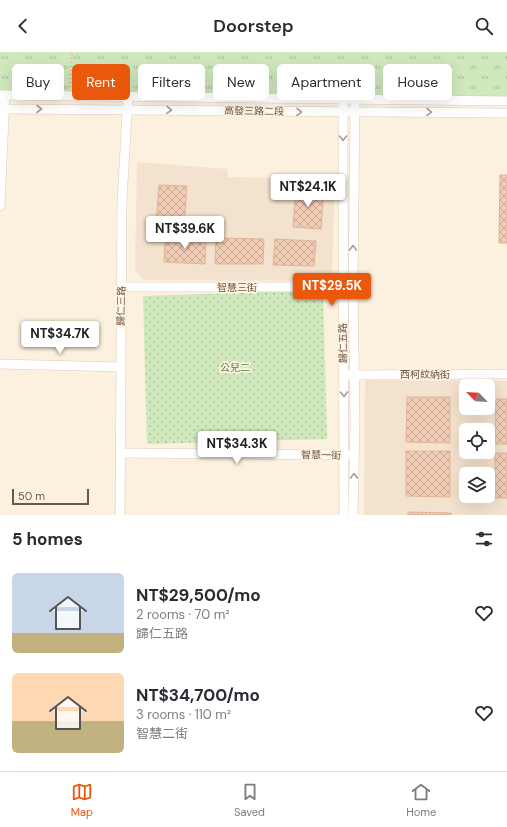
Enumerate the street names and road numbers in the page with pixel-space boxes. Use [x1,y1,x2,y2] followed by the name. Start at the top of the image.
[224,104,284,118] street label: 高發三路二段
[217,281,257,294] street label: 智慧三街
[114,286,128,326] street label: 歸仁三路
[336,323,350,363] street label: 歸仁五路
[400,368,450,381] street label: 西柯紋納街
[301,448,341,462] street label: 智慧一街

